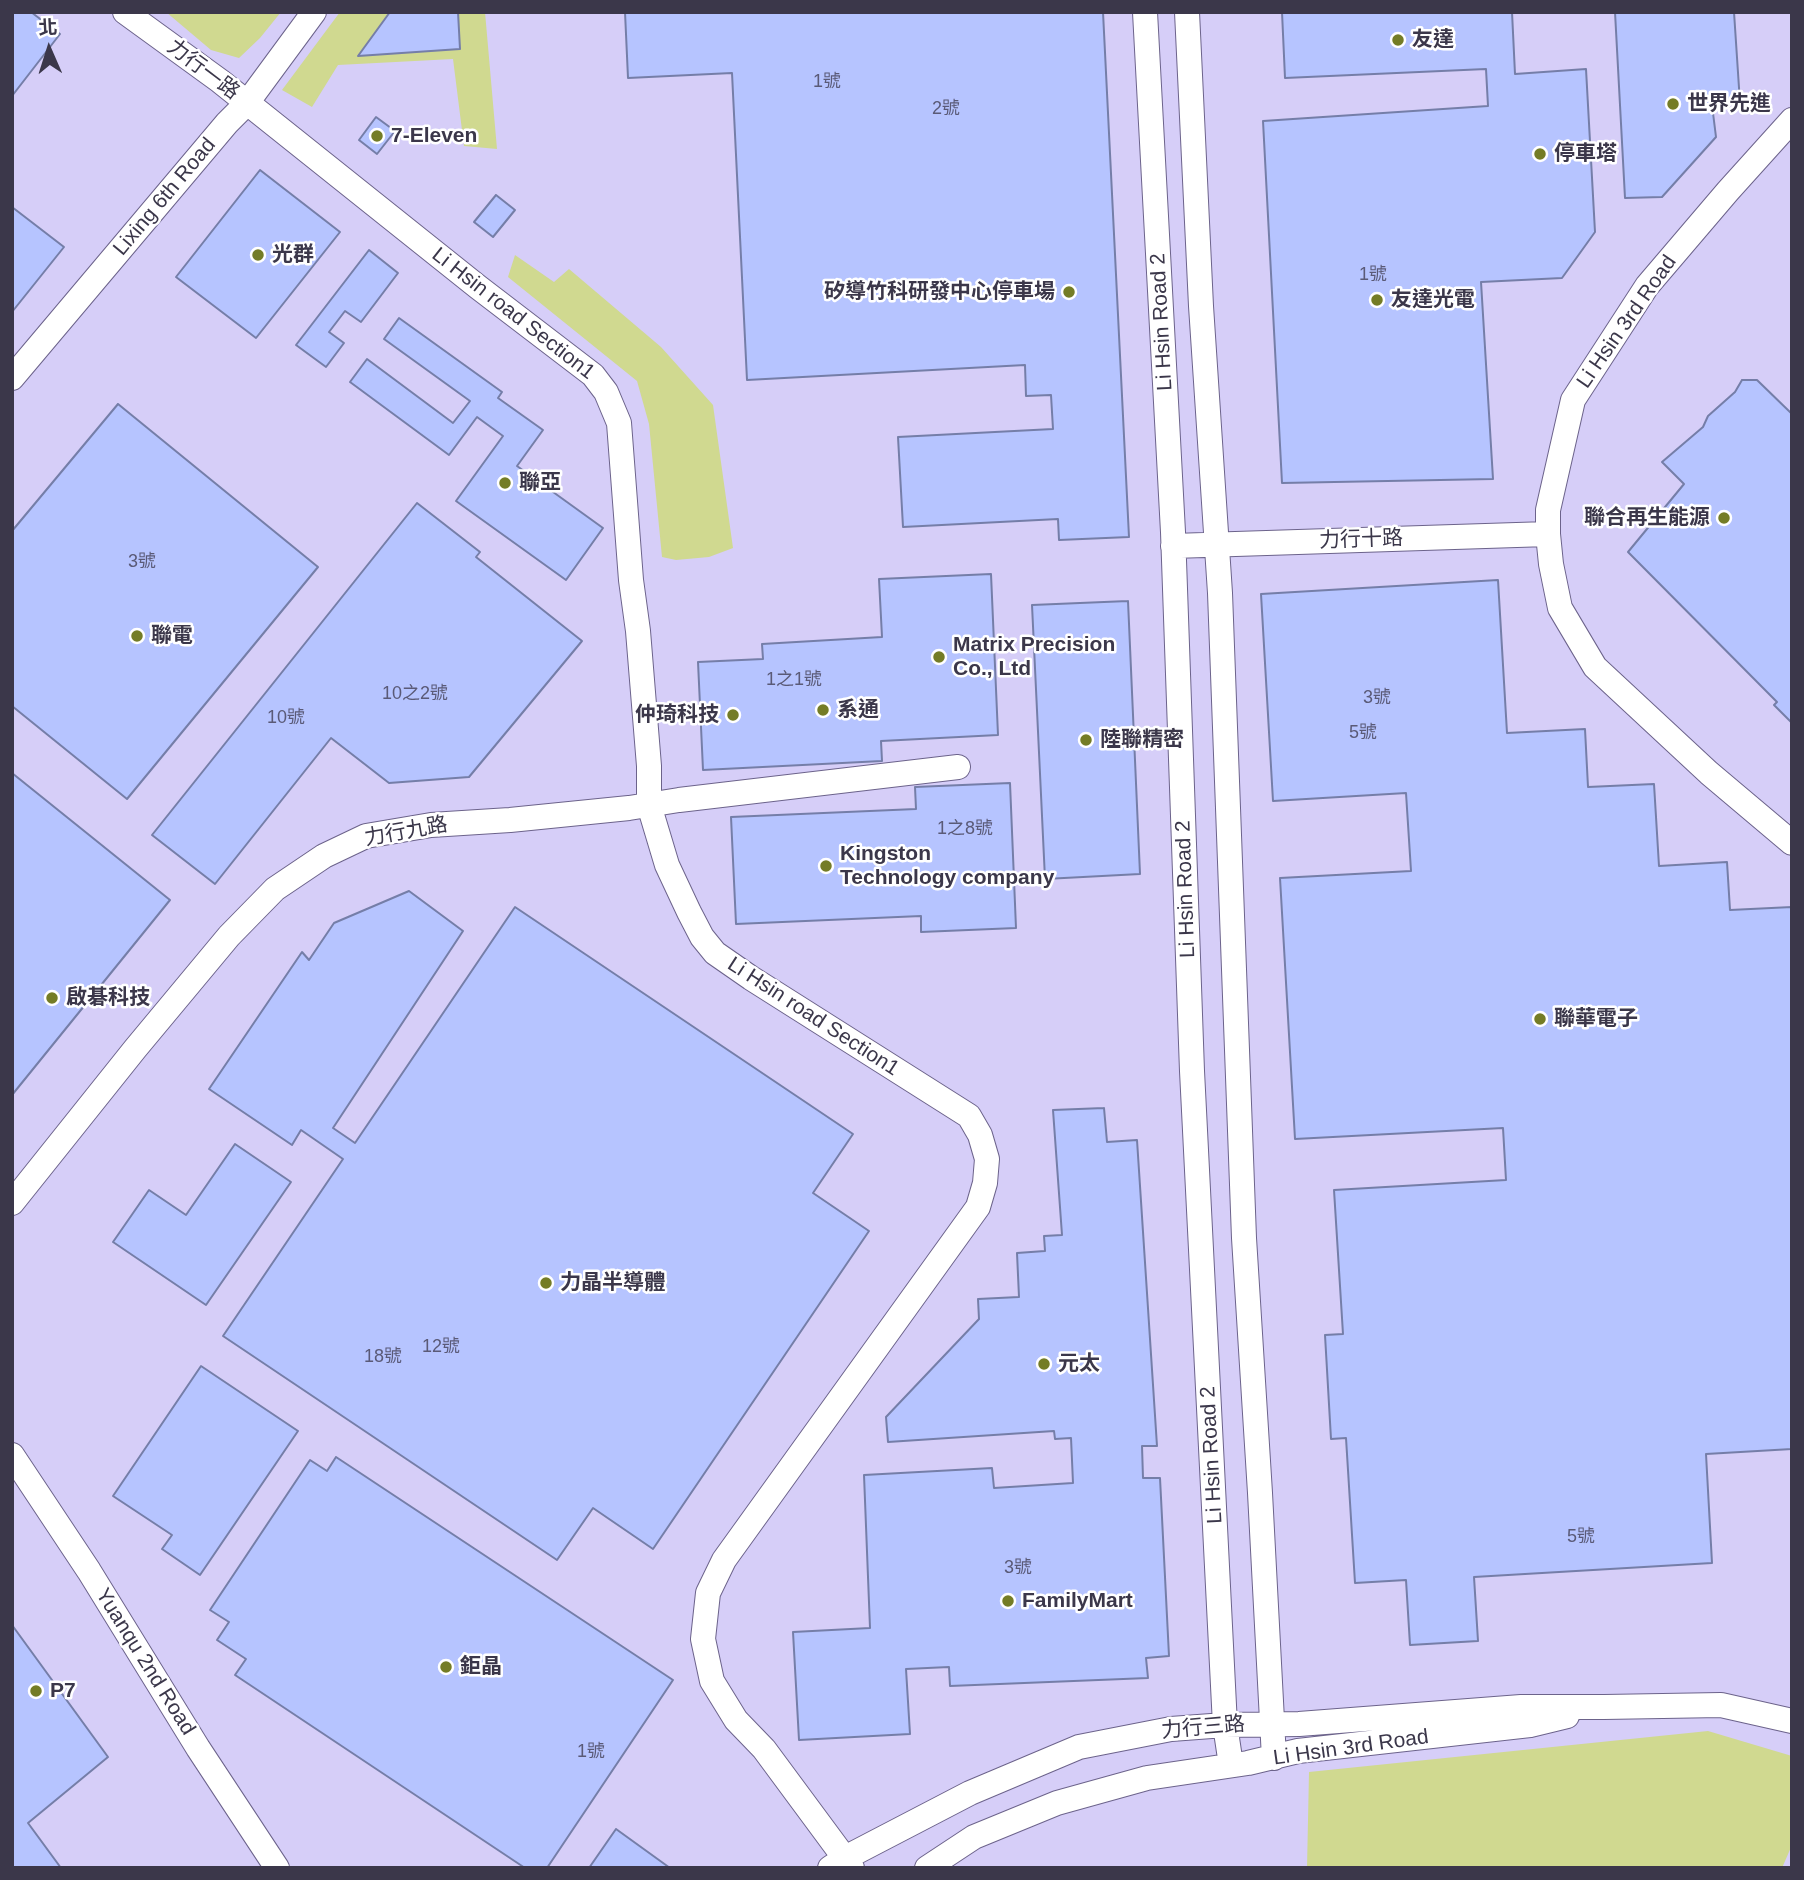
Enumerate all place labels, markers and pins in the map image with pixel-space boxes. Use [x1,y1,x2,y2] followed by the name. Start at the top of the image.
[1412,27,1454,53] place label: 友達
[1390,32,1406,48] marker: 友達
[1687,91,1771,117] place label: 世界先進
[1665,96,1681,112] marker: 世界先進
[391,123,477,149] place label: 7-Eleven
[369,128,385,144] marker: 7-Eleven
[1554,141,1617,167] place label: 停車塔
[1532,146,1548,162] marker: 停車塔
[272,242,314,268] place label: 光群
[250,247,266,263] marker: 光群
[824,279,1055,305] place label: 矽導竹科研發中心停車場
[1061,284,1077,300] marker: 矽導竹科研發中心停車場
[1391,287,1475,313] place label: 友達光電
[1369,292,1385,308] marker: 友達光電
[519,470,561,496] place label: 聯亞
[497,475,513,491] marker: 聯亞
[1584,505,1710,531] place label: 聯合再生能源
[1716,510,1732,526] marker: 聯合再生能源
[151,623,193,649] place label: 聯電
[129,628,145,644] marker: 聯電
[953,632,1115,682] place label: Matrix Precision Co., Ltd
[931,649,947,665] marker: Matrix Precision Co., Ltd
[837,697,879,723] place label: 系通
[635,702,719,728] place label: 仲琦科技
[815,702,831,718] marker: 系通
[725,707,741,723] marker: 仲琦科技
[1100,727,1184,753] place label: 陸聯精密
[1078,732,1094,748] marker: 陸聯精密
[840,841,1054,891] place label: Kingston Technology company
[818,858,834,874] marker: Kingston Technology company
[66,985,150,1011] place label: 啟碁科技
[44,990,60,1006] marker: 啟碁科技
[1554,1006,1638,1032] place label: 聯華電子
[1532,1011,1548,1027] marker: 聯華電子
[560,1270,665,1296] place label: 力晶半導體
[538,1275,554,1291] marker: 力晶半導體
[1058,1351,1100,1377] place label: 元太
[1036,1356,1052,1372] marker: 元太
[1022,1588,1133,1614] place label: FamilyMart
[1000,1593,1016,1609] marker: FamilyMart
[460,1654,502,1680] place label: 鉅晶
[438,1659,454,1675] marker: 鉅晶
[50,1678,76,1704] place label: P7
[28,1683,44,1699] marker: P7

